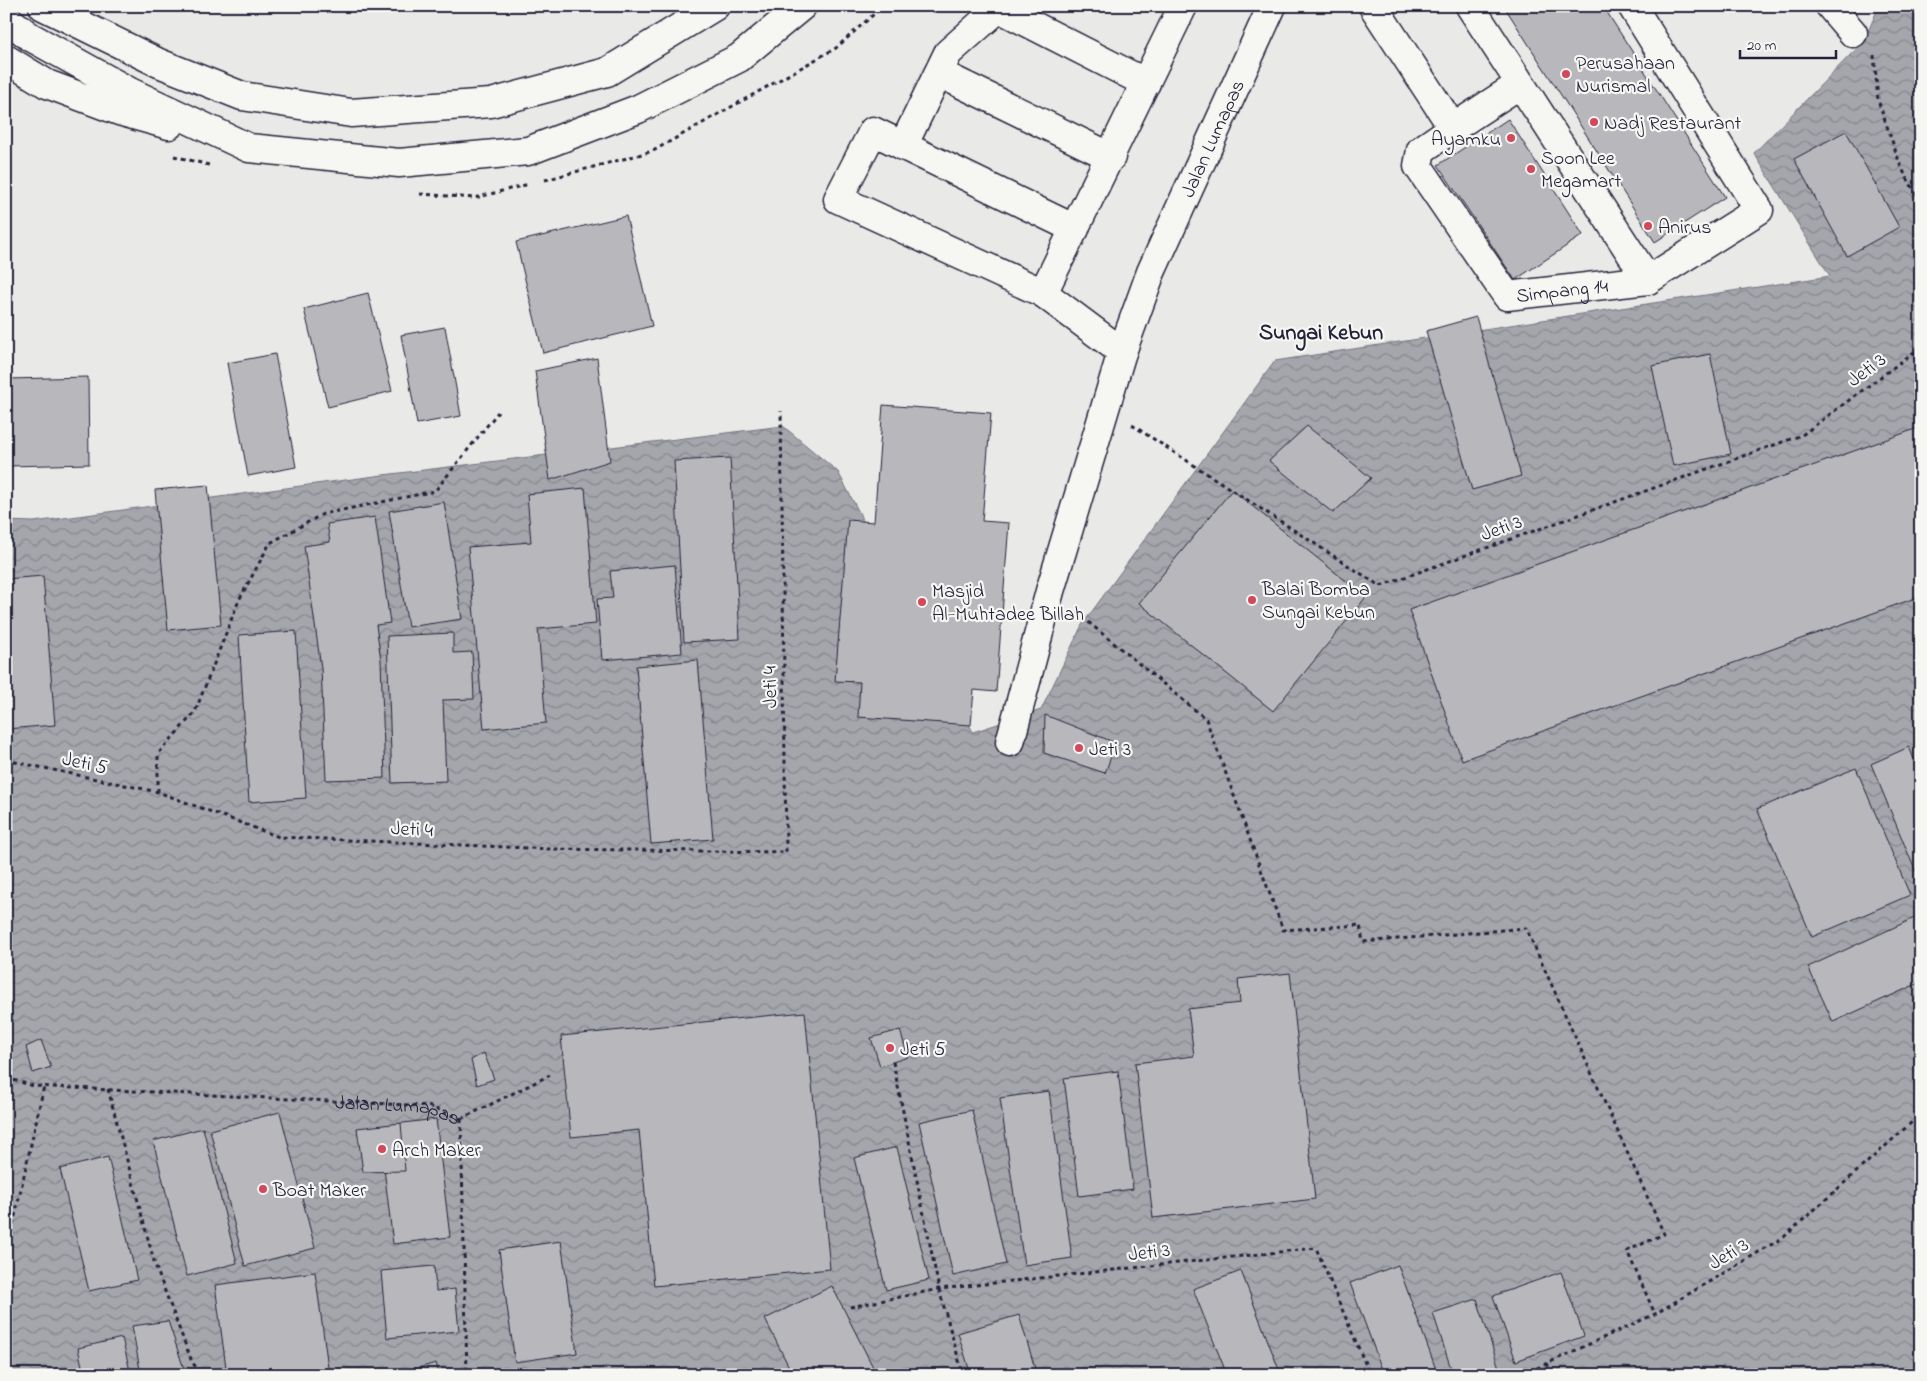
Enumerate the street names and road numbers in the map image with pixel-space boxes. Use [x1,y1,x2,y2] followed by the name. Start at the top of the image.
[1175,75,1254,203] street label: Jalan Lumapas
[1515,273,1610,312] street label: Simpang 14
[1842,347,1893,395] street label: Jeti 3
[1477,508,1527,550] street label: Jeti 3
[757,666,786,708] street label: Jeti 4
[59,746,110,783] street label: Jeti 5
[390,815,434,846] street label: Jeti 4
[334,1089,464,1134] street label: Jalan Lumapas
[1704,1232,1755,1278] street label: Jeti 3
[1127,1237,1172,1270] street label: Jeti 3

